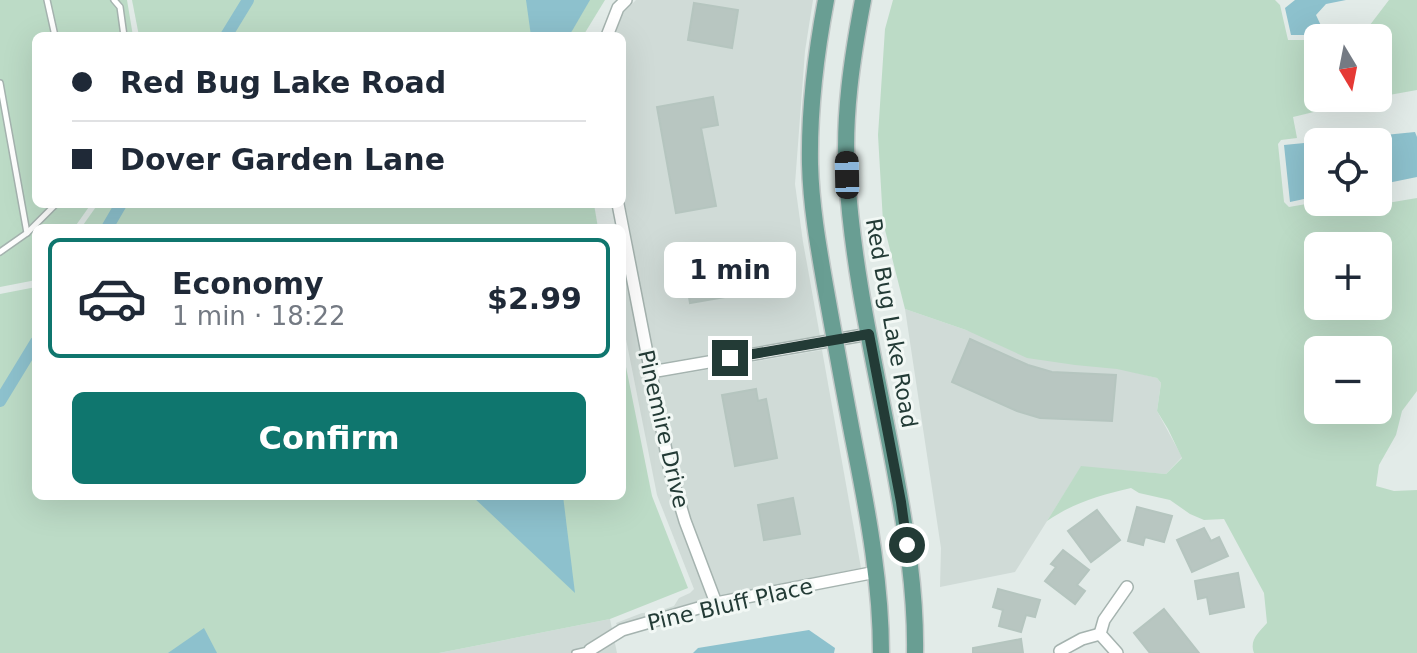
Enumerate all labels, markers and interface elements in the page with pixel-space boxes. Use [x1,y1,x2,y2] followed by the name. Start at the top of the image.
[1304,24,1392,112] north arrow
[1304,24,1392,424] map controls
[120,65,446,100] text: Red Bug Lake Road
[1304,128,1392,216] button: locate
[120,142,445,177] text: Dover Garden Lane
[835,151,859,199] car
[861,216,922,430] street label: Red Bug Lake Road
[1304,232,1392,320] button: +
[664,242,796,298] callout: 1 min
[689,255,771,285] text: 1 min
[76,262,148,334] icon: car
[172,266,324,301] text: Economy
[487,281,582,316] text: $2.99
[172,301,346,331] text: 1 min · 18:22
[1304,336,1392,424] button: −
[712,340,748,376] route end
[633,348,694,511] street label: Pinemire Drive
[72,392,586,484] button: Confirm
[889,527,925,563] route start
[645,573,815,636] street label: Pine Bluff Place

